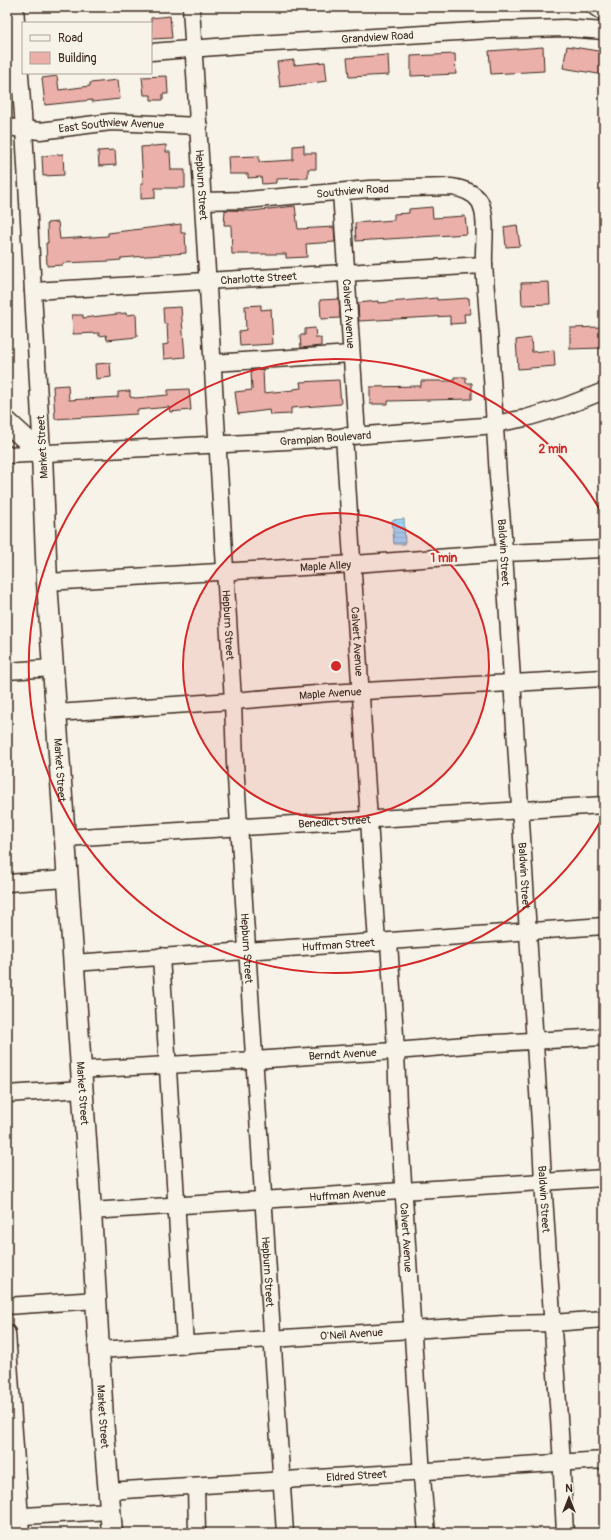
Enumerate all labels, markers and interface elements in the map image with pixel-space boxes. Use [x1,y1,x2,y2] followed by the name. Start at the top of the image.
[22,22,152,74] legend
[341,29,414,46] street label: Grandview Road
[58,31,83,46] text: Road
[58,51,97,66] text: Building
[58,116,165,136] street label: East Southview Avenue
[193,149,210,221] street label: Hepburn Street
[316,183,389,201] street label: Southview Road
[220,270,298,287] street label: Charlotte Street
[340,279,357,349] street label: Calvert Avenue
[34,414,51,479] street label: Market Street
[280,429,372,448] street label: Grampian Boulevard
[539,442,568,457] text: 2 min
[495,518,512,587] street label: Baldwin Street
[431,551,458,566] text: 1 min
[300,558,352,574] street label: Maple Alley
[219,589,237,661] street label: Hepburn Street
[348,606,366,677] street label: Calvert Avenue
[329,659,343,673] centre of rings
[299,685,362,702] street label: Maple Avenue
[51,738,68,803] street label: Market Street
[298,813,372,831] street label: Benedict Street
[515,842,533,910] street label: Baldwin Street
[238,913,255,985] street label: Hepburn Street
[302,936,376,954] street label: Huffman Street
[308,1046,377,1063] street label: Berndt Avenue
[74,1061,91,1126] street label: Market Street
[535,1165,553,1234] street label: Baldwin Street
[309,1186,387,1204] street label: Huffman Avenue
[397,1202,415,1273] street label: Calvert Avenue
[259,1236,276,1308] street label: Hepburn Street
[320,1326,384,1343] street label: O'Neil Avenue
[94,1384,111,1449] street label: Market Street
[326,1468,388,1484] street label: Eldred Street
[549,1478,589,1518] north arrow
[565,1482,573,1495] text: N

